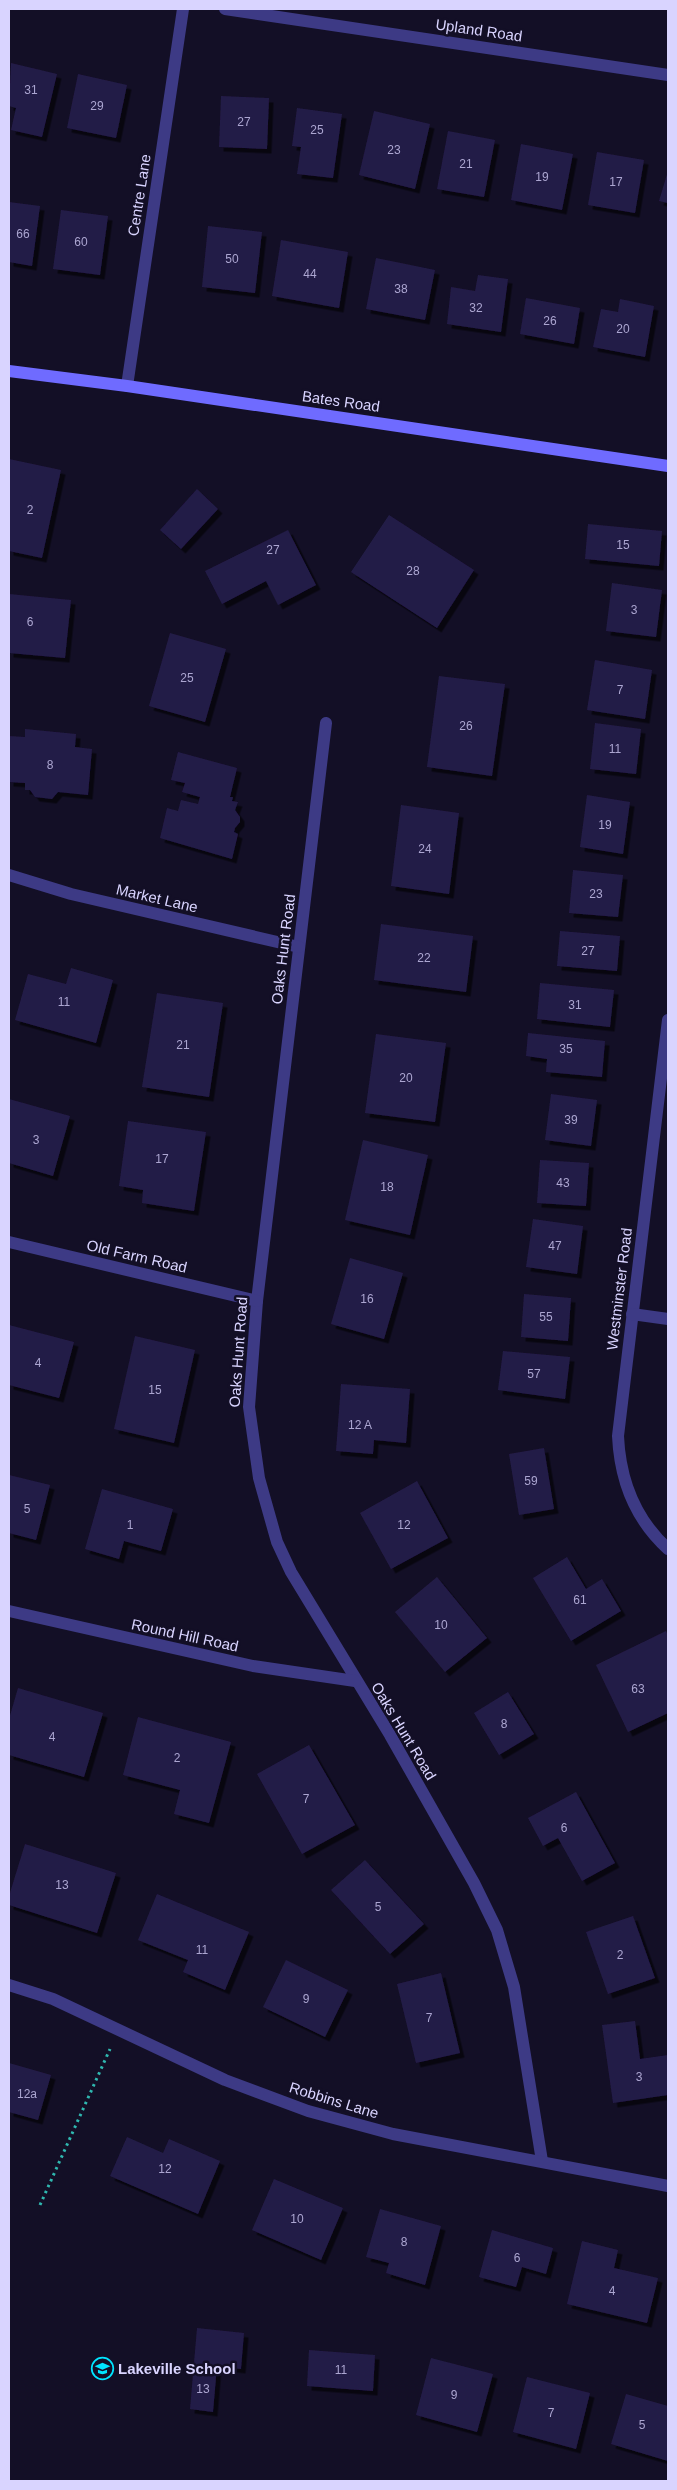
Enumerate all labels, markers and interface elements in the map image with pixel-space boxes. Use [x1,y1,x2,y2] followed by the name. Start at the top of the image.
[434,15,524,45] street label: Upland Road
[24,83,38,97] house number: 31
[90,99,104,113] house number: 29
[237,115,251,129] house number: 27
[310,123,324,137] house number: 25
[387,143,401,157] house number: 23
[124,153,154,237] street label: Centre Lane
[459,157,473,171] house number: 21
[535,170,549,184] house number: 19
[609,175,623,189] house number: 17
[16,227,30,241] house number: 66
[74,235,88,249] house number: 60
[225,252,239,266] house number: 50
[303,267,317,281] house number: 44
[394,282,408,296] house number: 38
[469,301,483,315] house number: 32
[543,314,557,328] house number: 26
[616,322,630,336] house number: 20
[301,387,381,415] street label: Bates Road
[27,503,34,517] house number: 2
[616,538,630,552] house number: 15
[266,543,280,557] house number: 27
[406,564,420,578] house number: 28
[631,603,638,617] house number: 3
[27,615,34,629] house number: 6
[180,671,194,685] house number: 25
[617,683,624,697] house number: 7
[459,719,473,733] house number: 26
[609,742,622,756] house number: 11
[47,758,54,772] house number: 8
[598,818,612,832] house number: 19
[418,842,432,856] house number: 24
[114,880,200,916] street label: Market Lane
[589,887,603,901] house number: 23
[268,893,298,1005] street label: Oaks Hunt Road
[581,944,595,958] house number: 27
[417,951,431,965] house number: 22
[58,995,71,1009] house number: 11
[568,998,582,1012] house number: 31
[176,1038,190,1052] house number: 21
[559,1042,573,1056] house number: 35
[399,1071,413,1085] house number: 20
[564,1113,578,1127] house number: 39
[33,1133,40,1147] house number: 3
[155,1152,169,1166] house number: 17
[556,1176,570,1190] house number: 43
[380,1180,394,1194] house number: 18
[603,1227,635,1351] street label: Westminster Road
[85,1236,189,1276] street label: Old Farm Road
[548,1239,562,1253] house number: 47
[360,1292,374,1306] house number: 16
[226,1296,250,1408] street label: Oaks Hunt Road
[539,1310,553,1324] house number: 55
[35,1356,42,1370] house number: 4
[527,1367,541,1381] house number: 57
[148,1383,162,1397] house number: 15
[348,1418,372,1432] house number: 12 A
[524,1474,538,1488] house number: 59
[24,1502,31,1516] house number: 5
[127,1518,134,1532] house number: 1
[397,1518,411,1532] house number: 12
[573,1593,587,1607] house number: 61
[130,1615,240,1655] street label: Round Hill Road
[434,1618,448,1632] house number: 10
[368,1679,440,1783] street label: Oaks Hunt Road
[631,1682,645,1696] house number: 63
[501,1717,508,1731] house number: 8
[49,1730,56,1744] house number: 4
[174,1751,181,1765] house number: 2
[303,1792,310,1806] house number: 7
[561,1821,568,1835] house number: 6
[55,1878,69,1892] house number: 13
[375,1900,382,1914] house number: 5
[196,1943,209,1957] house number: 11
[617,1948,624,1962] house number: 2
[303,1992,310,2006] house number: 9
[426,2011,433,2025] house number: 7
[636,2070,643,2084] house number: 3
[287,2078,381,2122] street label: Robbins Lane
[17,2087,37,2101] house number: 12a
[158,2162,172,2176] house number: 12
[290,2212,304,2226] house number: 10
[401,2235,408,2249] house number: 8
[514,2251,521,2265] house number: 6
[609,2284,616,2298] house number: 4
[90,2356,114,2380] school or university icon: Lakeville School
[118,2360,236,2377] place label: Lakeville School
[335,2363,348,2377] house number: 11
[196,2382,210,2396] house number: 13
[451,2388,458,2402] house number: 9
[548,2406,555,2420] house number: 7
[639,2418,646,2432] house number: 5

